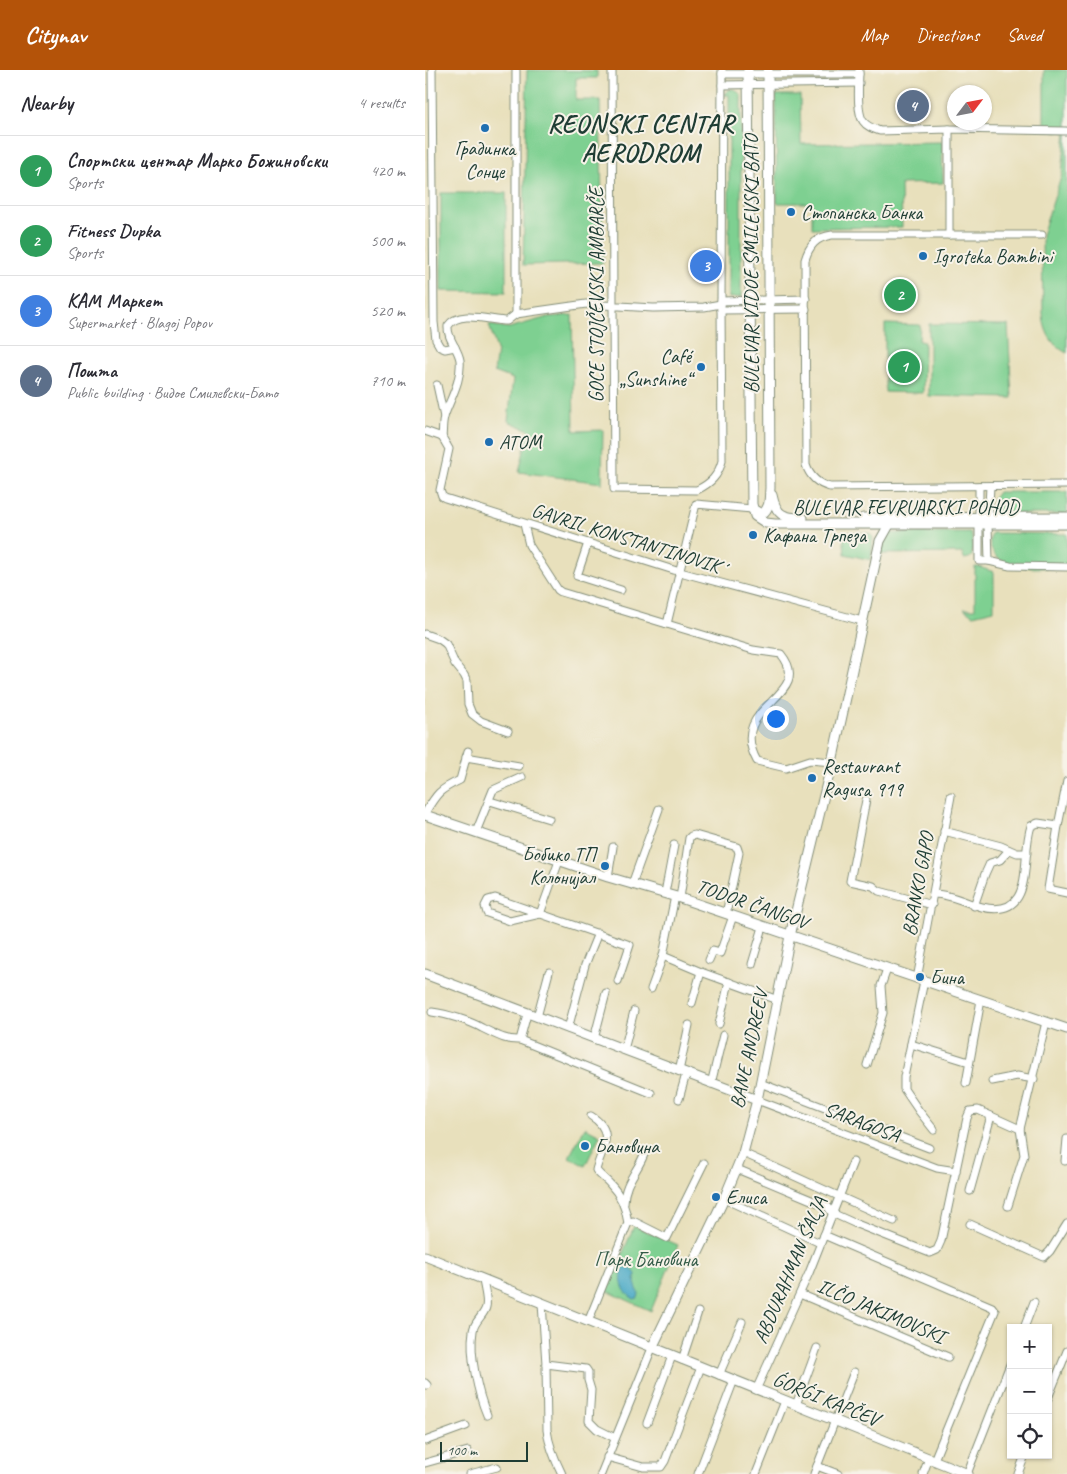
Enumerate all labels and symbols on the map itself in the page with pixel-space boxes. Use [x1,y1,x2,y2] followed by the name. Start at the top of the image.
[947,85,992,130] north arrow
[897,87,929,125] pin: 4
[548,108,737,169] district label: REONSKI CENTAR AERODROM
[479,122,491,134] marker: Градинка Сонце
[739,132,764,393] street label: BULEVAR VIDOE SMILEVSKI BATO
[455,136,517,184] place label: Градинка Сонце
[584,185,609,403] street label: GOCE STOJČEVSKI AMBARČE
[801,200,924,225] place label: Стопанска Банка
[785,206,797,218] marker: Стопанска Банка
[933,244,1054,269] place label: Igroteka Bambini
[690,247,722,285] pin: 3
[917,250,929,262] marker: Igroteka Bambini
[884,276,916,314] pin: 2
[619,344,696,392] place label: Café „Sunshine“
[888,348,920,386] pin: 1
[695,361,707,373] marker: Café „Sunshine“
[499,430,543,455] place label: АТОМ
[483,436,495,448] marker: АТОМ
[793,495,1020,520] street label: BULEVAR FEVRUARSKI POHOD
[529,497,733,582] street label: GAVRIL KONSTANTINOVIḰ
[763,523,868,548] place label: Кафана Трпеза
[747,529,759,541] marker: Кафана Трпеза
[763,706,789,732] your location
[822,754,905,802] place label: Restaurant Ragusa 919
[806,772,818,784] marker: Restaurant Ragusa 919
[897,828,940,938] street label: BRANKO GAPO
[522,842,598,890] place label: Бобико ТП Колонијал
[599,860,611,872] marker: Бобико ТП Колонијал
[693,873,815,936] street label: TODOR ČANGOV
[930,965,966,990] place label: Бина
[914,971,926,983] marker: Бина
[724,983,775,1111] street label: BANE ANDREEV
[821,1096,904,1148] street label: SARAGOSA
[595,1134,660,1159] place label: Бановина
[579,1140,591,1152] marker: Бановина
[726,1185,768,1210] place label: Елиса
[710,1191,722,1203] marker: Елиса
[748,1192,833,1347] street label: ABDURAHMAN ŠALJA
[594,1247,700,1272] park label: Парк Бановина
[813,1273,952,1351] street label: ILČO JAKIMOVSKI
[769,1366,887,1433] street label: ǴORǴI KAPČEV
[440,1439,527,1462] scale bar

